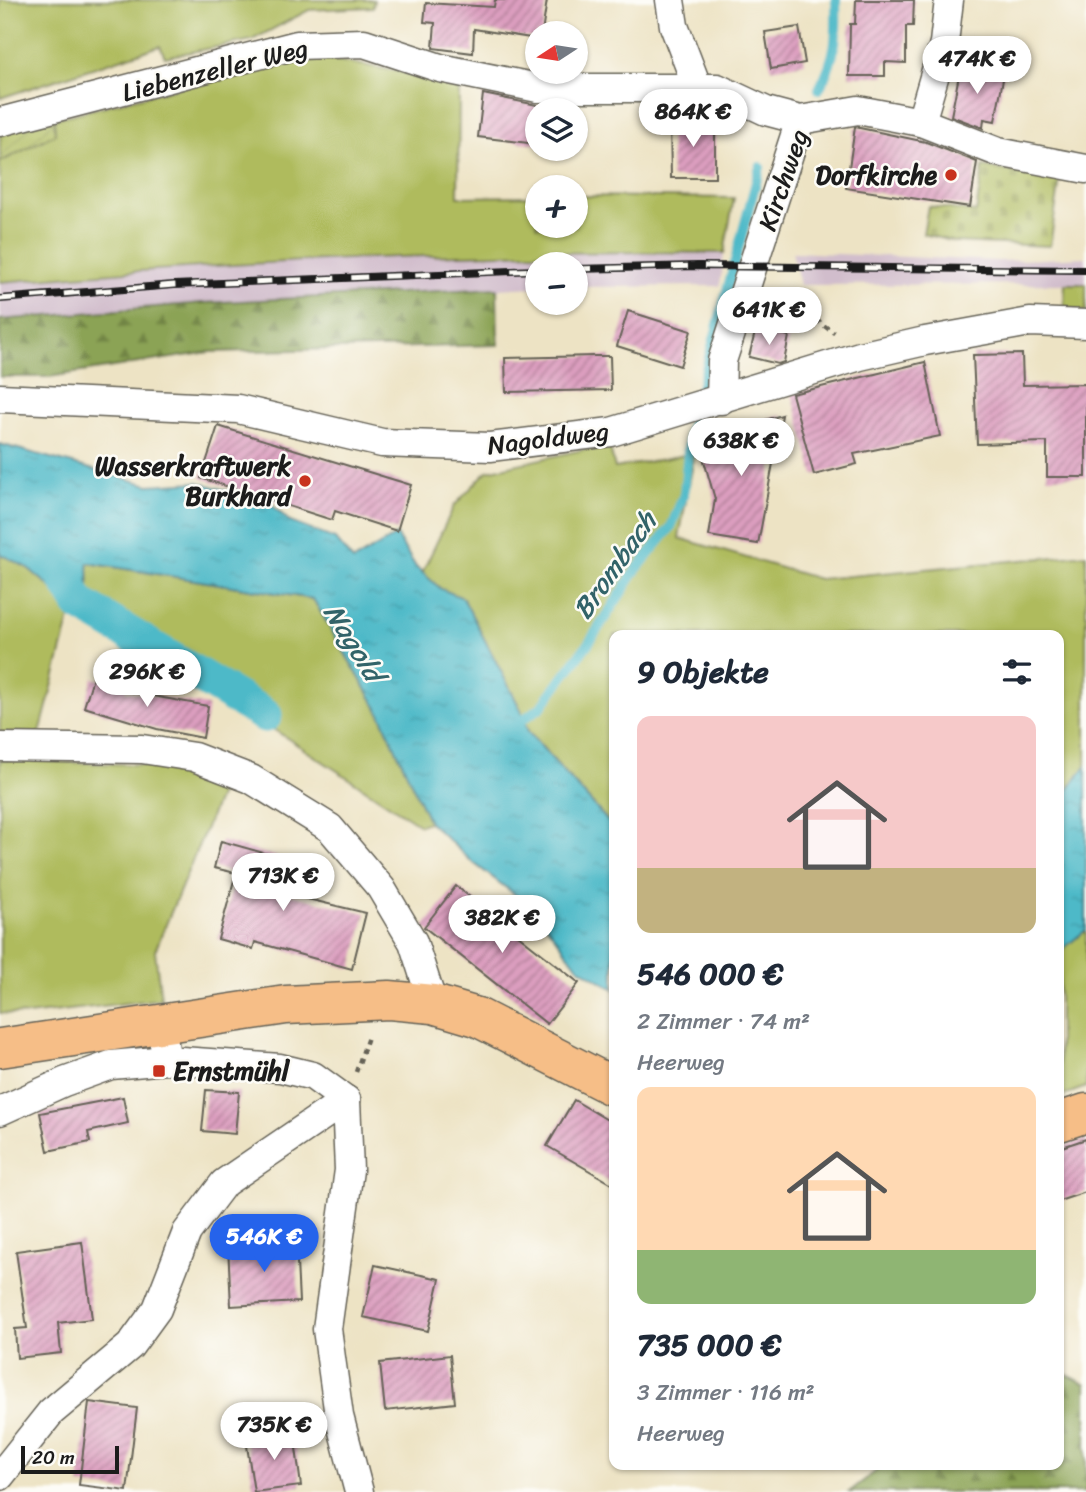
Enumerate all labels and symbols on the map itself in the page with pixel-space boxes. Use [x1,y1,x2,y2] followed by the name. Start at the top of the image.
[525,21,588,84] north arrow
[117,25,313,115] street label: Liebenzeller Weg
[920,36,1034,96] pin: 474K €
[636,90,750,149] pin: 864K €
[744,123,822,237] street label: Kirchweg
[816,152,937,198] place label: Dorfkirche
[943,167,959,183] marker: Dorfkirche
[712,288,826,347] pin: 641K €
[485,408,611,468] street label: Nagoldweg
[684,419,798,478] pin: 638K €
[95,443,293,519] place label: Wasserkraftwerk Burkhard
[297,473,313,489] marker: Wasserkraftwerk Burkhard
[559,499,671,630] water label: Brombach
[310,593,401,697] water label: Nagold
[90,650,204,709] pin: 296K €
[226,853,340,913] pin: 713K €
[445,895,559,955] pin: 382K €
[173,1048,291,1094] place label: Ernstmühl
[151,1063,167,1079] marker: Ernstmühl
[207,1214,321,1274] pin: 546K €
[217,1402,331,1462] pin: 735K €
[21,1443,119,1475] scale bar

